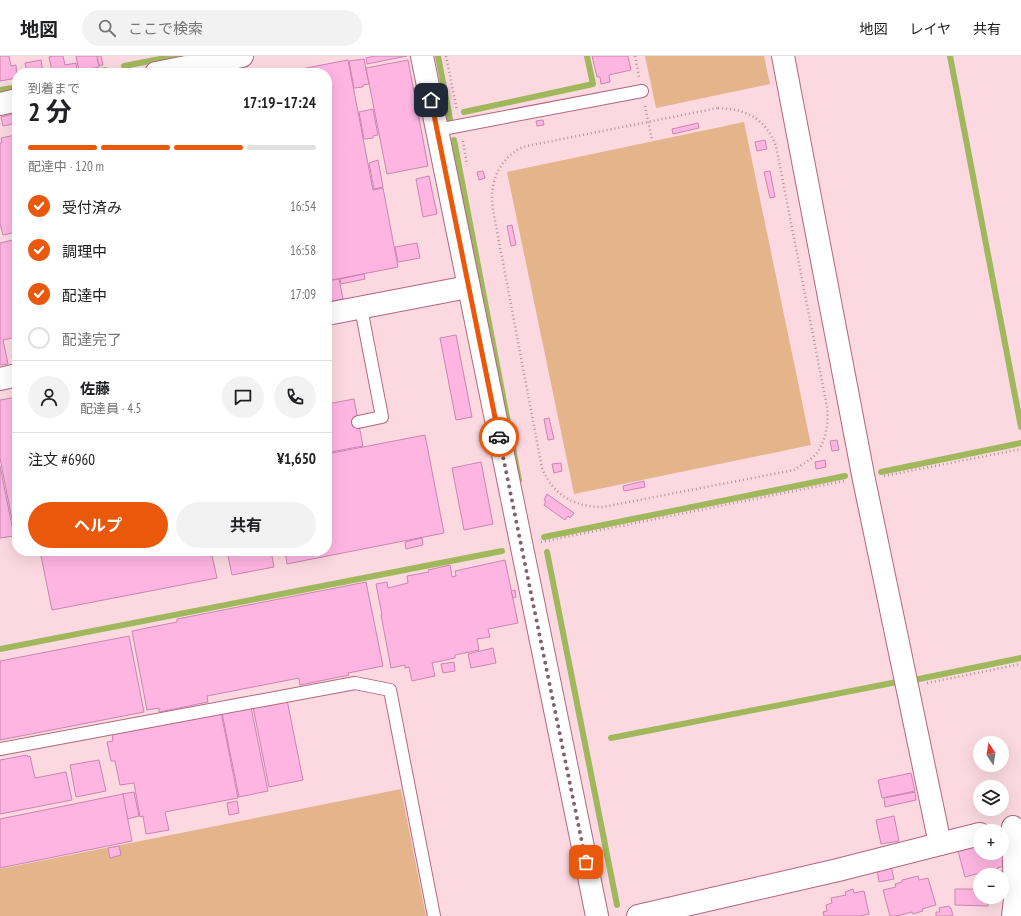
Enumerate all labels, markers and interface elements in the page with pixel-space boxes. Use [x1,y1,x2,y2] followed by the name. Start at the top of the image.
[82,10,362,46] search box
[20,17,58,41] text: 地図
[96,17,118,39] icon: search
[128,19,203,38] text: ここで検索
[859,20,887,38] text: 地図
[909,20,951,38] text: レイヤ
[973,20,1001,38] text: 共有
[28,80,80,97] text: 到着まで
[414,83,448,117] pin
[420,89,442,111] icon: home
[243,93,316,112] text: 17:19–17:24
[28,95,72,128] text: 2 分
[28,158,104,175] text: 配達中 · 120 m
[28,195,50,217] icon: check
[62,198,122,217] text: 受付済み
[290,198,316,215] text: 16:54
[28,239,50,261] icon: check
[62,242,107,261] text: 調理中
[290,242,316,259] text: 16:58
[28,283,50,305] icon: check
[62,286,107,305] text: 配達中
[290,286,316,303] text: 17:09
[62,330,122,349] text: 配達完了
[28,376,70,418] button: person
[222,376,264,418] button: chat
[274,376,316,418] button: phone
[80,379,110,398] text: 佐藤
[80,400,141,417] text: 配達員 · 4.5
[479,417,519,457] courier
[488,426,510,448] icon: car
[277,449,316,468] text: ¥1,650
[28,450,95,469] text: 注文 #6960
[28,502,168,548] button: ヘルプ
[176,502,316,548] button: 共有
[973,736,1009,772] north arrow
[973,736,1009,904] map controls
[973,780,1009,816] button: layers
[973,824,1009,860] button: +
[569,845,603,879] pin
[575,851,597,873] icon: bag
[973,868,1009,904] button: −

